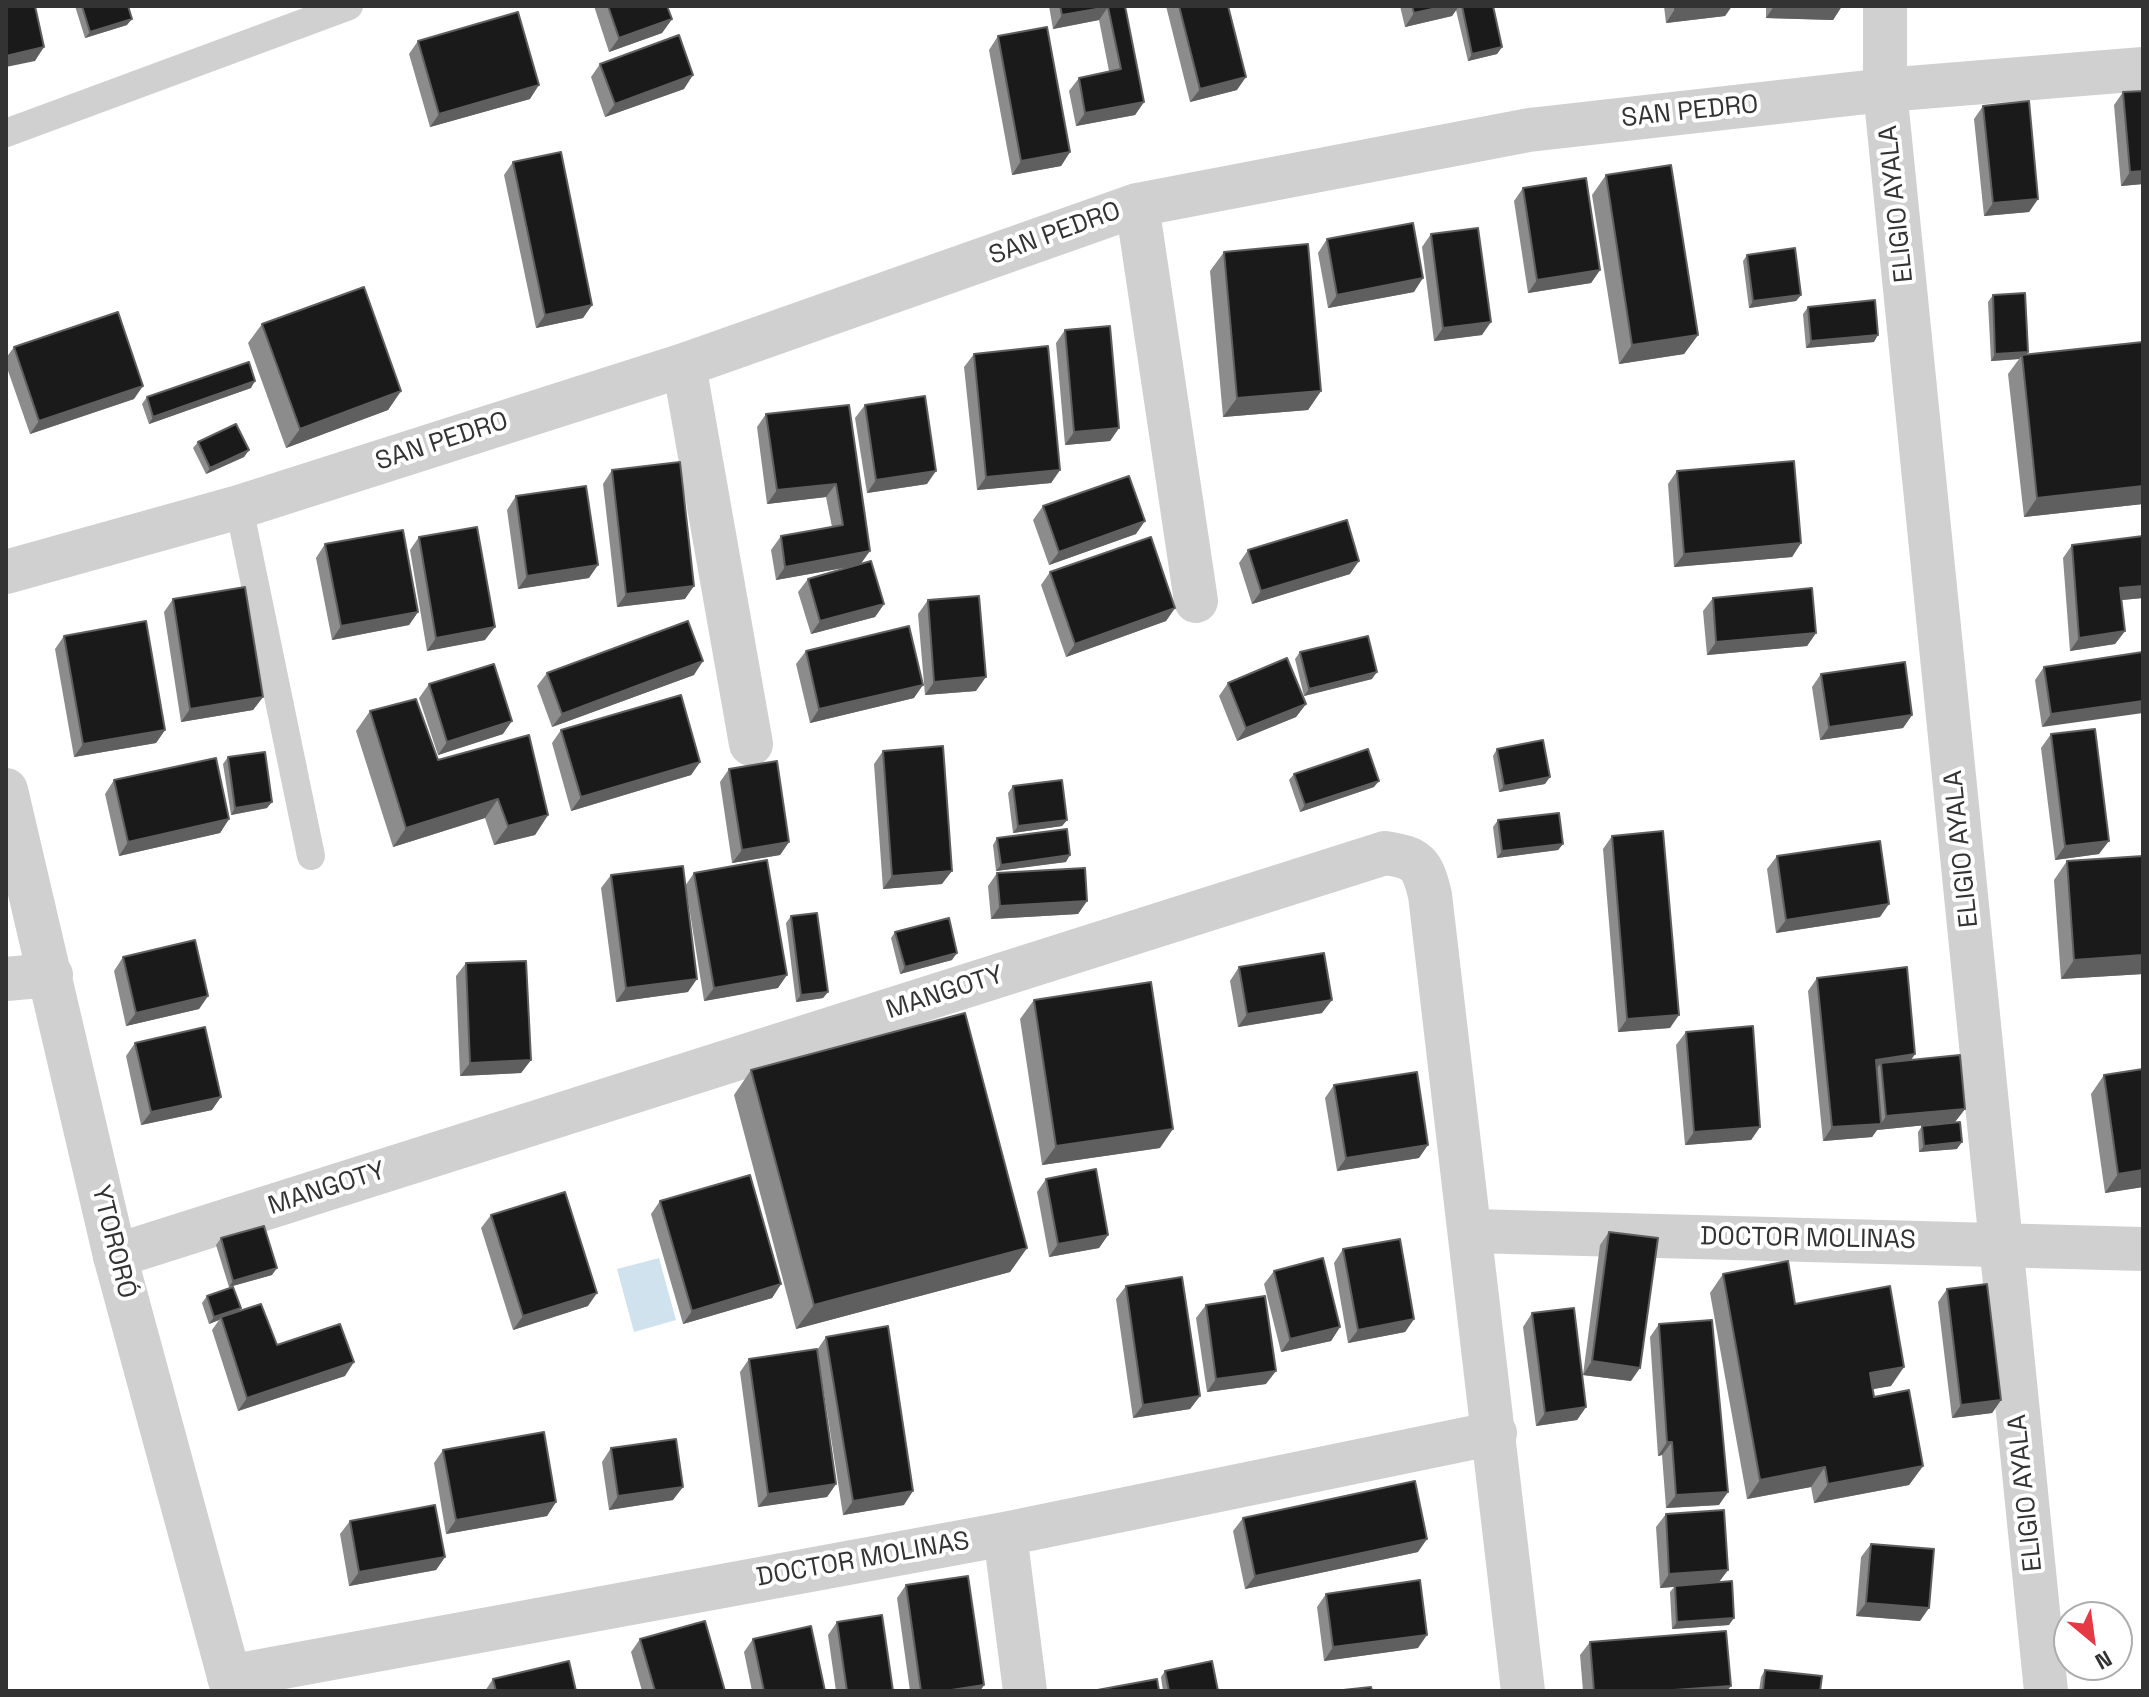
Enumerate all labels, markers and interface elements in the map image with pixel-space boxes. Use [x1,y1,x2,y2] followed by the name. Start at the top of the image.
[1620,89,1760,135] street label: SAN PEDRO
[1873,124,1921,284] street label: ELIGIO AYALA
[985,196,1125,272] street label: SAN PEDRO
[372,406,512,478] street label: SAN PEDRO
[1938,769,1986,929] street label: ELIGIO AYALA
[883,959,1007,1027] street label: MANGOTY
[265,1155,389,1223] street label: MANGOTY
[84,1182,142,1302] street label: YTORORÓ
[1700,1222,1916,1256] street label: DOCTOR MOLINAS
[2002,1413,2050,1573] street label: ELIGIO AYALA
[754,1526,972,1594] street label: DOCTOR MOLINAS
[2053,1601,2133,1681] north arrow
[2090,1644,2117,1676] text: N

